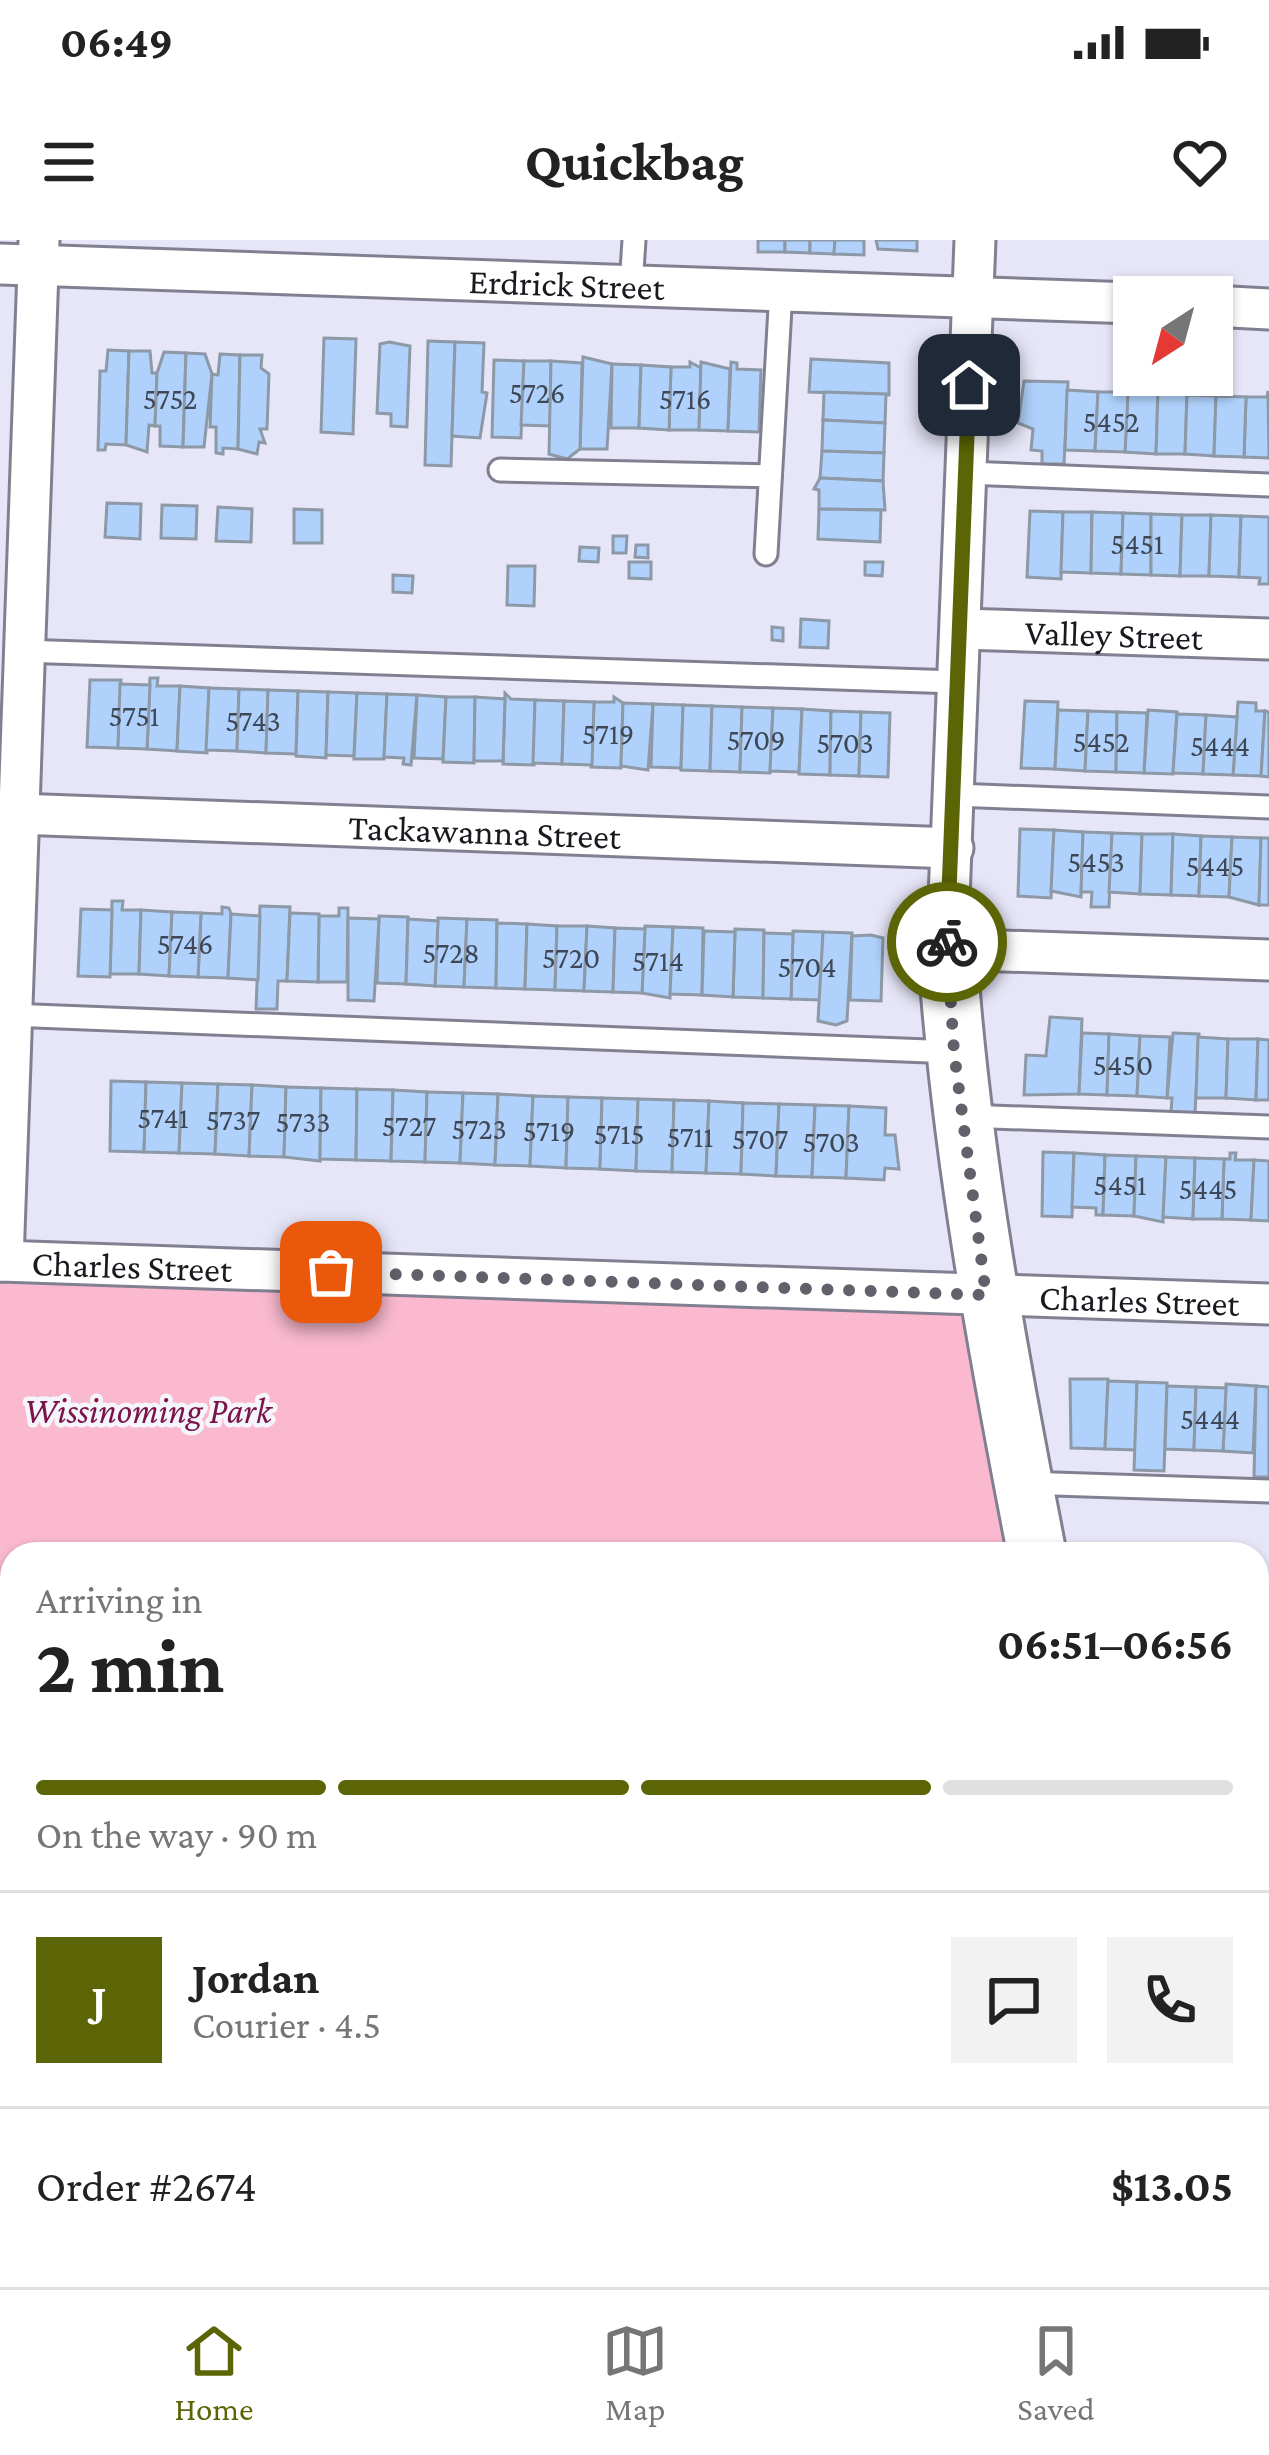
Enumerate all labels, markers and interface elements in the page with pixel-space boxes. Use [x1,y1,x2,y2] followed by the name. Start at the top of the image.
[60,17,173,67] text: 06:49
[36,129,102,195] icon: menu
[1167,129,1233,195] icon: heart
[525,132,744,192] text: Quickbag
[468,261,666,308] street label: Erdrick Street
[1113,276,1233,396] north arrow
[1113,276,1233,396] map controls
[918,334,1020,436] pin
[936,352,1002,418] icon: home
[509,376,565,409] house number: 5726
[143,382,197,415] house number: 5752
[659,382,711,415] house number: 5716
[1082,405,1140,438] house number: 5452
[1110,527,1164,560] house number: 5451
[1024,612,1205,658] street label: Valley Street
[109,699,159,732] house number: 5751
[225,704,281,737] house number: 5743
[582,717,634,750] house number: 5719
[727,723,785,756] house number: 5709
[1072,725,1130,758] house number: 5452
[816,726,874,759] house number: 5703
[1190,729,1250,762] house number: 5444
[348,807,623,857] street label: Tackawanna Street
[1067,845,1125,878] house number: 5453
[1186,849,1244,882] house number: 5445
[887,882,1007,1002] courier
[914,909,980,975] icon: bike
[157,927,213,960] house number: 5746
[422,936,480,969] house number: 5728
[542,941,600,974] house number: 5720
[632,944,684,977] house number: 5714
[778,950,836,983] house number: 5704
[1093,1048,1153,1081] house number: 5450
[137,1101,189,1134] house number: 5741
[206,1103,260,1136] house number: 5737
[275,1105,331,1138] house number: 5733
[382,1109,437,1142] house number: 5727
[451,1112,507,1145] house number: 5723
[523,1114,575,1147] house number: 5719
[593,1117,645,1150] house number: 5715
[666,1120,714,1153] house number: 5711
[732,1122,789,1155] house number: 5707
[802,1125,860,1158] house number: 5703
[1093,1168,1147,1201] house number: 5451
[1179,1172,1237,1205] house number: 5445
[280,1221,382,1323] pin
[298,1239,364,1305] icon: bag
[31,1243,234,1290] street label: Charles Street
[1039,1277,1241,1324] street label: Charles Street
[24,1391,273,1431] park label: Wissinoming Park
[1180,1402,1240,1435] house number: 5444
[36,1578,203,1621] text: Arriving in
[997,1619,1233,1669] text: 06:51–06:56
[36,1622,224,1709] text: 2 min
[36,1813,317,1856] text: On the way · 90 m
[951,1937,1077,2063] button: chat
[1107,1937,1233,2063] button: phone
[192,1953,319,2003] text: Jordan
[91,1975,107,2025] text: J
[192,2003,381,2046] text: Courier · 4.5
[36,2161,257,2211] text: Order #2674
[1111,2161,1233,2211] text: $13.05
[174,2318,253,2427] tab: Home
[602,2318,668,2427] tab: Map
[1017,2318,1095,2427] tab: Saved

